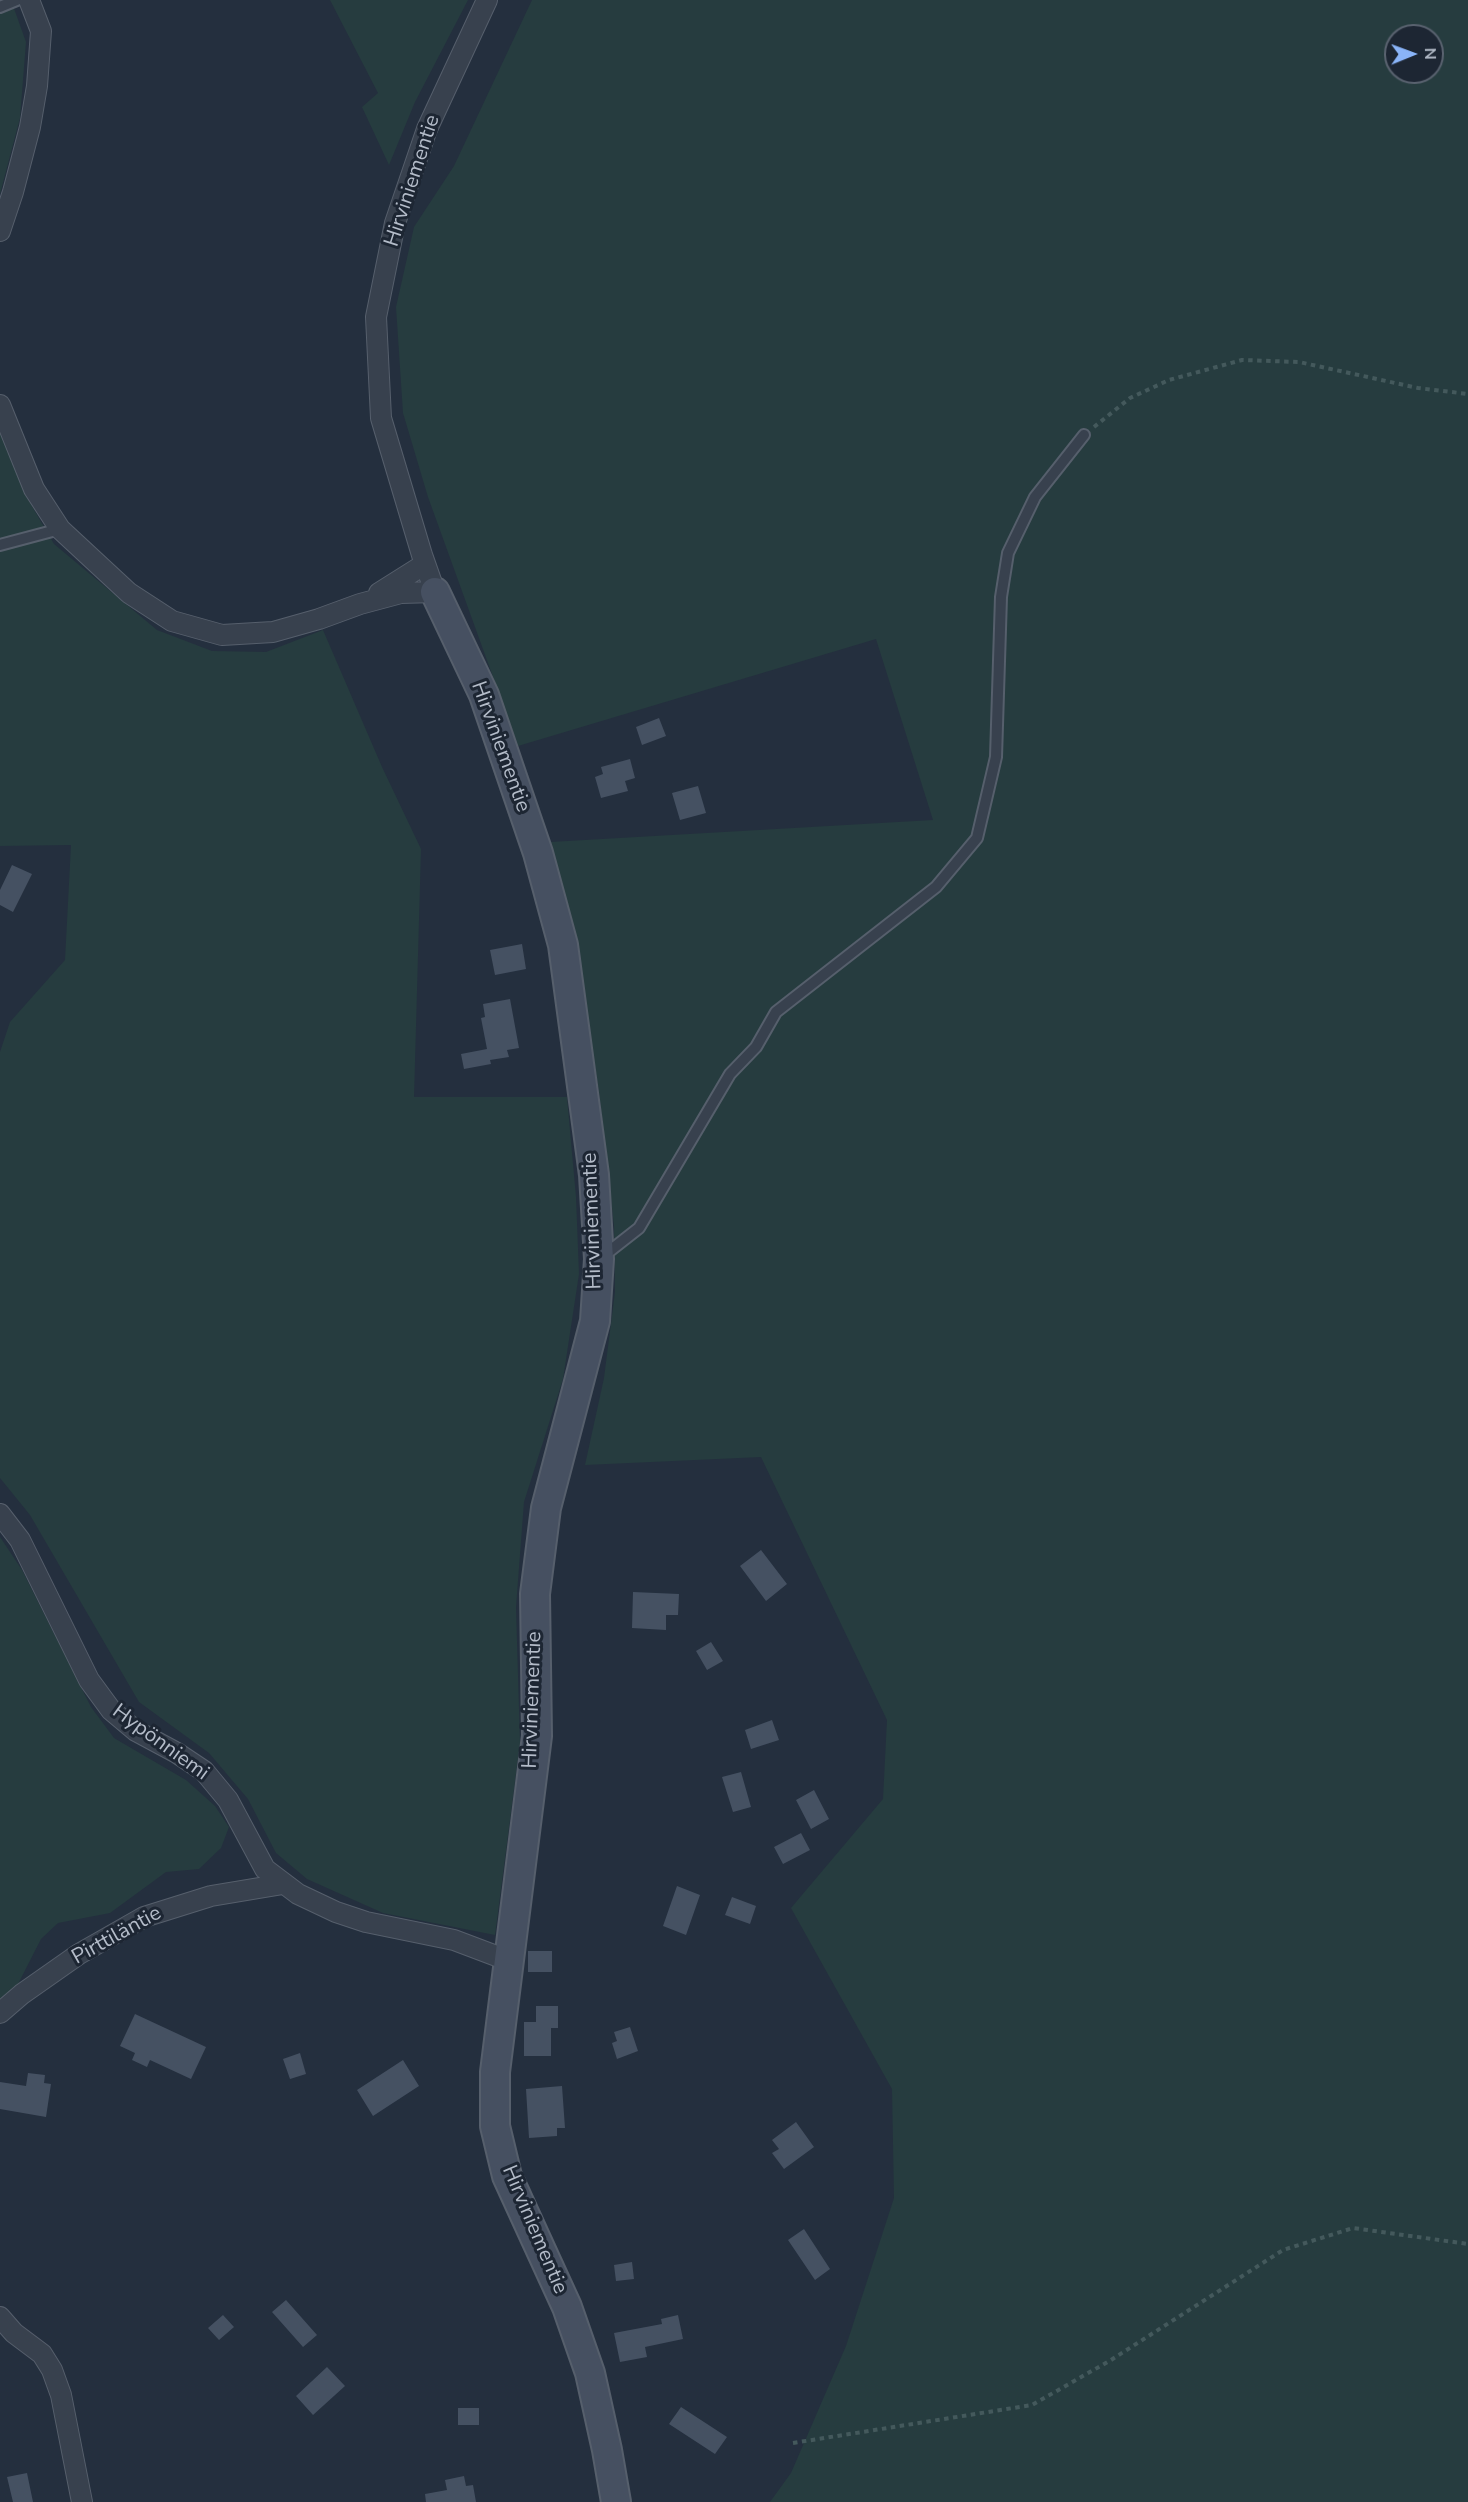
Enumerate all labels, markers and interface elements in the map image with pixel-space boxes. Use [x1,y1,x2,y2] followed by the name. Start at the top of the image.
[1384,24,1444,84] north arrow
[1419,48,1441,60] text: N
[380,112,446,250] street label: Hirviniementie
[465,678,535,816] street label: Hirviniementie
[578,1152,608,1290] street label: Hirviniementie
[518,1631,548,1769] street label: Hirviniementie
[107,1699,213,1787] street label: Hypönniemi
[68,1901,166,1971] street label: Pirttiläntie
[496,2162,572,2298] street label: Hirviniementie

